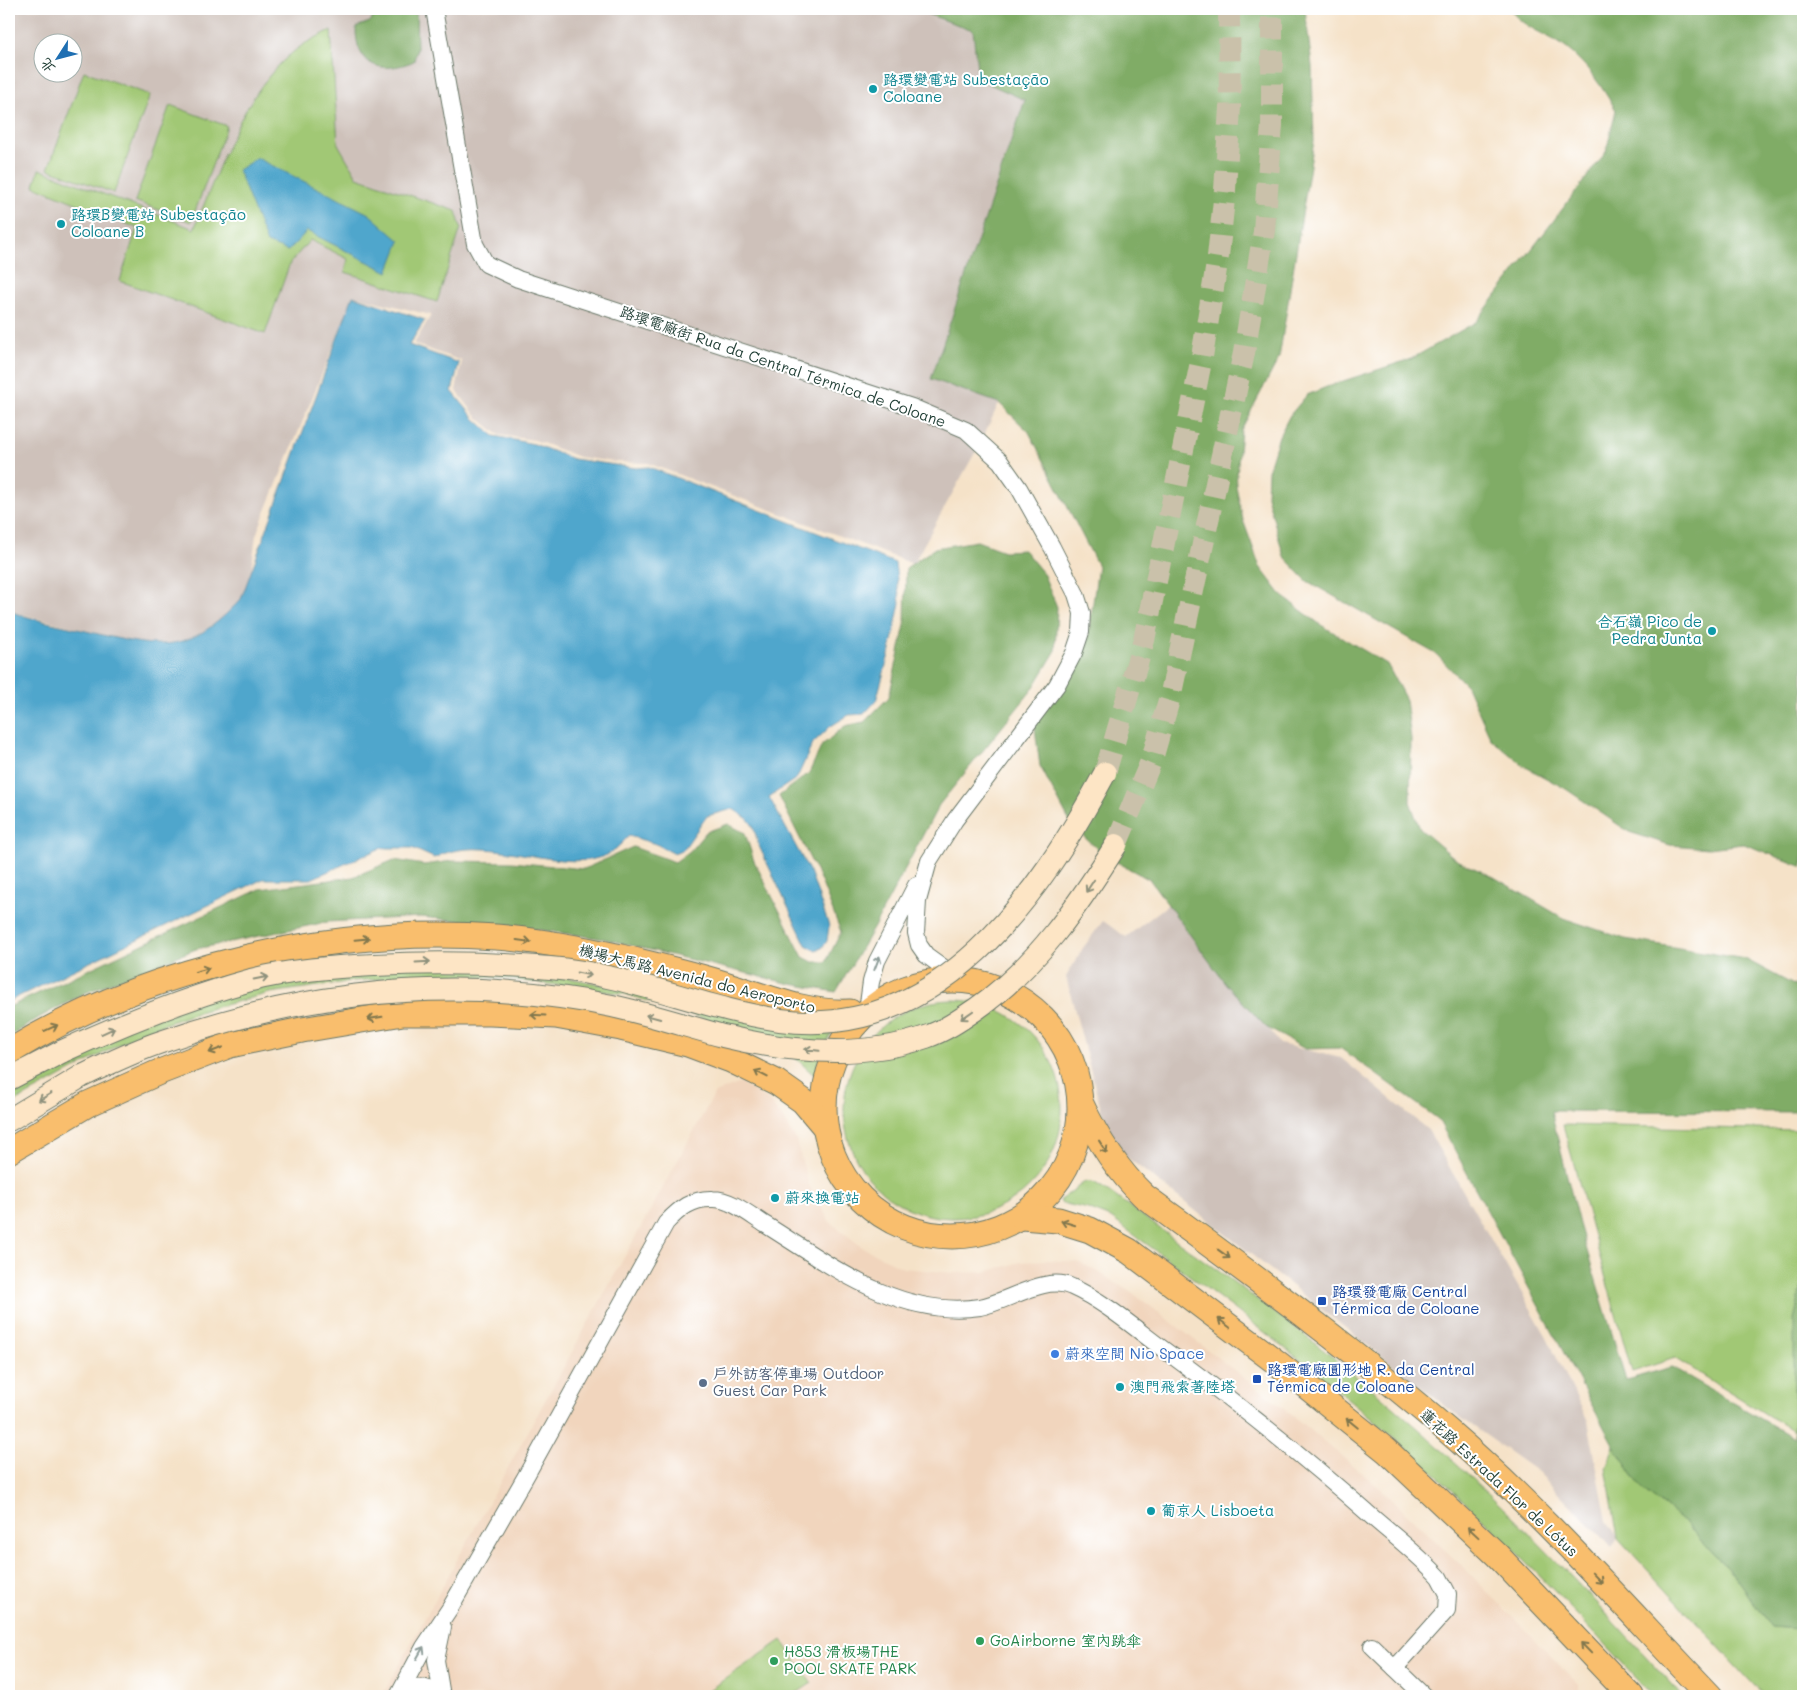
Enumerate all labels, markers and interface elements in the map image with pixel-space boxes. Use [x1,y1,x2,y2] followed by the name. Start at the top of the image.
[32,32,82,82] north arrow
[35,55,59,77] text: 北
[883,69,1049,106] place label: 路環變電站 Subestação Coloane
[867,83,879,95] marker: 路環變電站 Subestação Coloane
[71,204,246,241] place label: 路環B變電站 Subestação Coloane B
[55,218,67,230] marker: 路環B變電站 Subestação Coloane B
[618,301,949,431] street label: 路環電廠街 Rua da Central Térmica de Coloane
[1597,611,1702,648] place label: 合石嶺 Pico de Pedra Junta
[1706,625,1718,637] marker: 合石嶺 Pico de Pedra Junta
[1085,879,1095,893] one-way arrow
[354,935,370,944] one-way arrow
[516,936,532,946] one-way arrow
[577,939,818,1017] street label: 機場大馬路 Avenida do Aeroporto
[873,956,882,972] one-way arrow
[414,958,430,967] one-way arrow
[194,965,210,974] one-way arrow
[576,969,592,979] one-way arrow
[253,973,269,983] one-way arrow
[530,1010,546,1020] one-way arrow
[960,1010,974,1020] one-way arrow
[645,1012,661,1021] one-way arrow
[368,1013,384,1023] one-way arrow
[43,1022,58,1032] one-way arrow
[100,1025,115,1035] one-way arrow
[804,1045,820,1054] one-way arrow
[209,1047,224,1056] one-way arrow
[754,1069,769,1078] one-way arrow
[39,1093,53,1103] one-way arrow
[1098,1140,1109,1154] one-way arrow
[785,1187,860,1207] place label: 蔚來換電站
[769,1192,781,1204] marker: 蔚來換電站
[1060,1217,1076,1227] one-way arrow
[1217,1249,1231,1259] one-way arrow
[1332,1281,1479,1318] place label: 路環發電廠 Central Térmica de Coloane
[1316,1295,1328,1307] marker: 路環發電廠 Central Térmica de Coloane
[1217,1318,1231,1328] one-way arrow
[1065,1343,1204,1363] place label: 蔚來空間 Nio Space
[1049,1348,1061,1360] marker: 蔚來空間 Nio Space
[1267,1359,1475,1396] place label: 路環電廠圓形地 R. da Central Térmica de Coloane
[713,1363,884,1400] place label: 戶外訪客停車場 Outdoor Guest Car Park
[1251,1373,1263,1385] marker: 路環電廠圓形地 R. da Central Térmica de Coloane
[1130,1376,1235,1396] place label: 澳門飛索著陸塔
[697,1377,709,1389] marker: 戶外訪客停車場 Outdoor Guest Car Park
[1114,1381,1126,1393] marker: 澳門飛索著陸塔
[1417,1404,1583,1561] street label: 蓮花路 Estrada Flor de Lótus
[1346,1417,1359,1428] one-way arrow
[1161,1500,1274,1520] place label: 葡京人 Lisboeta
[1145,1505,1157,1517] marker: 葡京人 Lisboeta
[1466,1526,1479,1538] one-way arrow
[1591,1572,1603,1584] one-way arrow
[990,1630,1141,1650] place label: GoAirborne 室内跳傘
[974,1635,986,1647] marker: GoAirborne 室内跳傘
[784,1641,916,1678] place label: H853 滑板場THE POOL SKATE PARK
[1580,1642,1592,1654] one-way arrow
[416,1646,426,1660] one-way arrow
[768,1655,780,1667] marker: H853 滑板場THE POOL SKATE PARK

